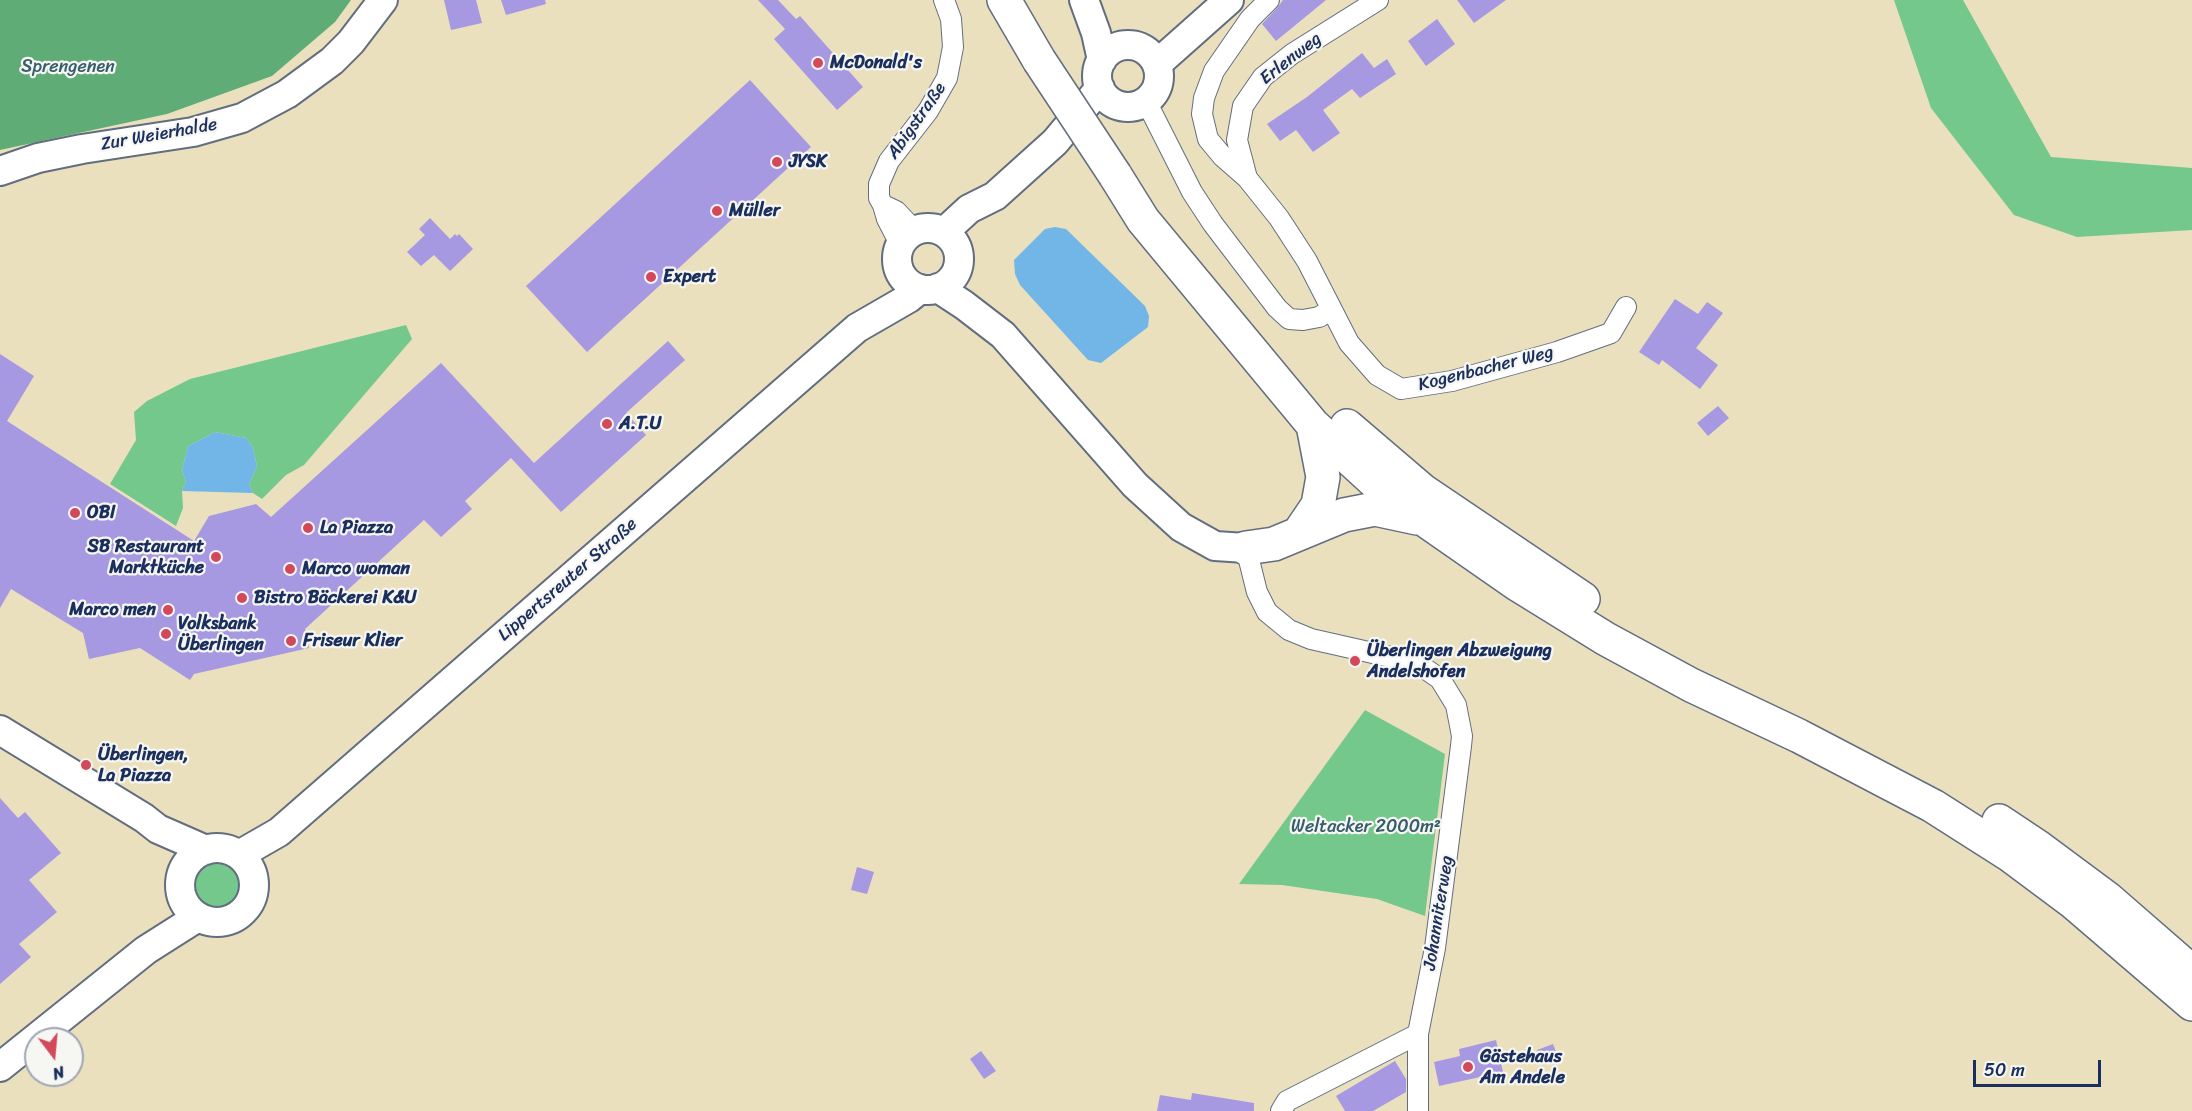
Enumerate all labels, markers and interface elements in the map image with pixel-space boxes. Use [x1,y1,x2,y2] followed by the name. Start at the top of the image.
[1256,28,1326,90] street label: Erlenweg
[830,52,922,74] place label: McDonald's
[21,56,115,78] park label: Sprengenen
[811,56,825,70] marker: McDonald's
[883,79,951,163] street label: Abigstraße
[99,114,219,156] street label: Zur Weierhalde
[789,151,827,173] place label: JYSK
[770,155,784,169] marker: JYSK
[729,200,780,222] place label: Müller
[710,204,724,218] marker: Müller
[663,266,716,288] place label: Expert
[644,270,658,284] marker: Expert
[1416,342,1556,396] street label: Kogenbacher Weg
[619,413,662,435] place label: A.T.U
[600,417,614,431] marker: A.T.U
[87,502,116,524] place label: OBI
[68,506,82,520] marker: OBI
[494,514,642,646] street label: Lippertsreuter Straße
[320,517,393,539] place label: La Piazza
[301,521,315,535] marker: La Piazza
[87,536,204,578] place label: SB Restaurant Marktküche
[209,550,223,564] marker: SB Restaurant Marktküche
[302,558,410,580] place label: Marco woman
[283,562,297,576] marker: Marco woman
[254,587,416,609] place label: Bistro Bäckerei K&U
[235,591,249,605] marker: Bistro Bäckerei K&U
[69,599,156,621] place label: Marco men
[161,603,175,617] marker: Marco men
[178,613,264,656] place label: Volksbank Überlingen
[159,627,173,641] marker: Volksbank Überlingen
[303,630,402,652] place label: Friseur Klier
[284,634,298,648] marker: Friseur Klier
[1367,640,1552,682] place label: Überlingen Abzweigung Andelshofen
[1348,654,1362,668] marker: Überlingen Abzweigung Andelshofen
[98,744,189,786] place label: Überlingen, La Piazza
[79,758,93,772] marker: Überlingen, La Piazza
[1291,816,1441,838] park label: Weltacker 2000m²
[1419,854,1459,972] street label: Johanniterweg
[24,1027,84,1087] north arrow
[1480,1046,1565,1088] place label: Gästehaus Am Andele
[1976,1048,2104,1086] scale bar
[1984,1054,2025,1086] text: 50 m
[49,1057,68,1088] text: N
[1461,1060,1475,1074] marker: Gästehaus Am Andele

